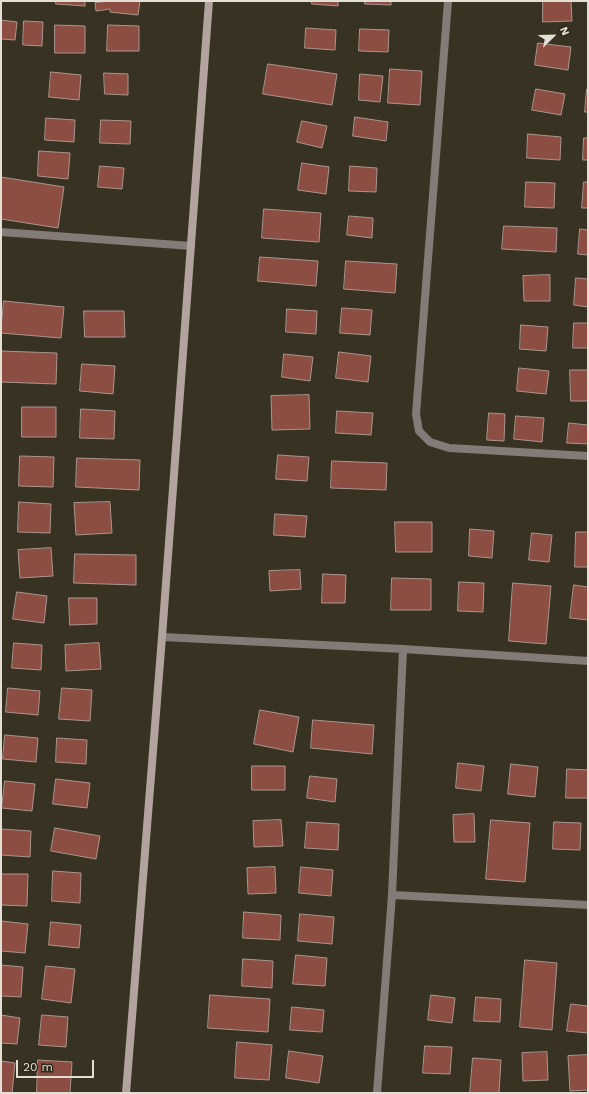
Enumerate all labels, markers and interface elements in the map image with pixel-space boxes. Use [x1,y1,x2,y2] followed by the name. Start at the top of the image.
[533,16,573,56] north arrow
[557,25,572,37] text: N
[18,1052,96,1078] scale bar
[23,1060,53,1074] text: 20 m

